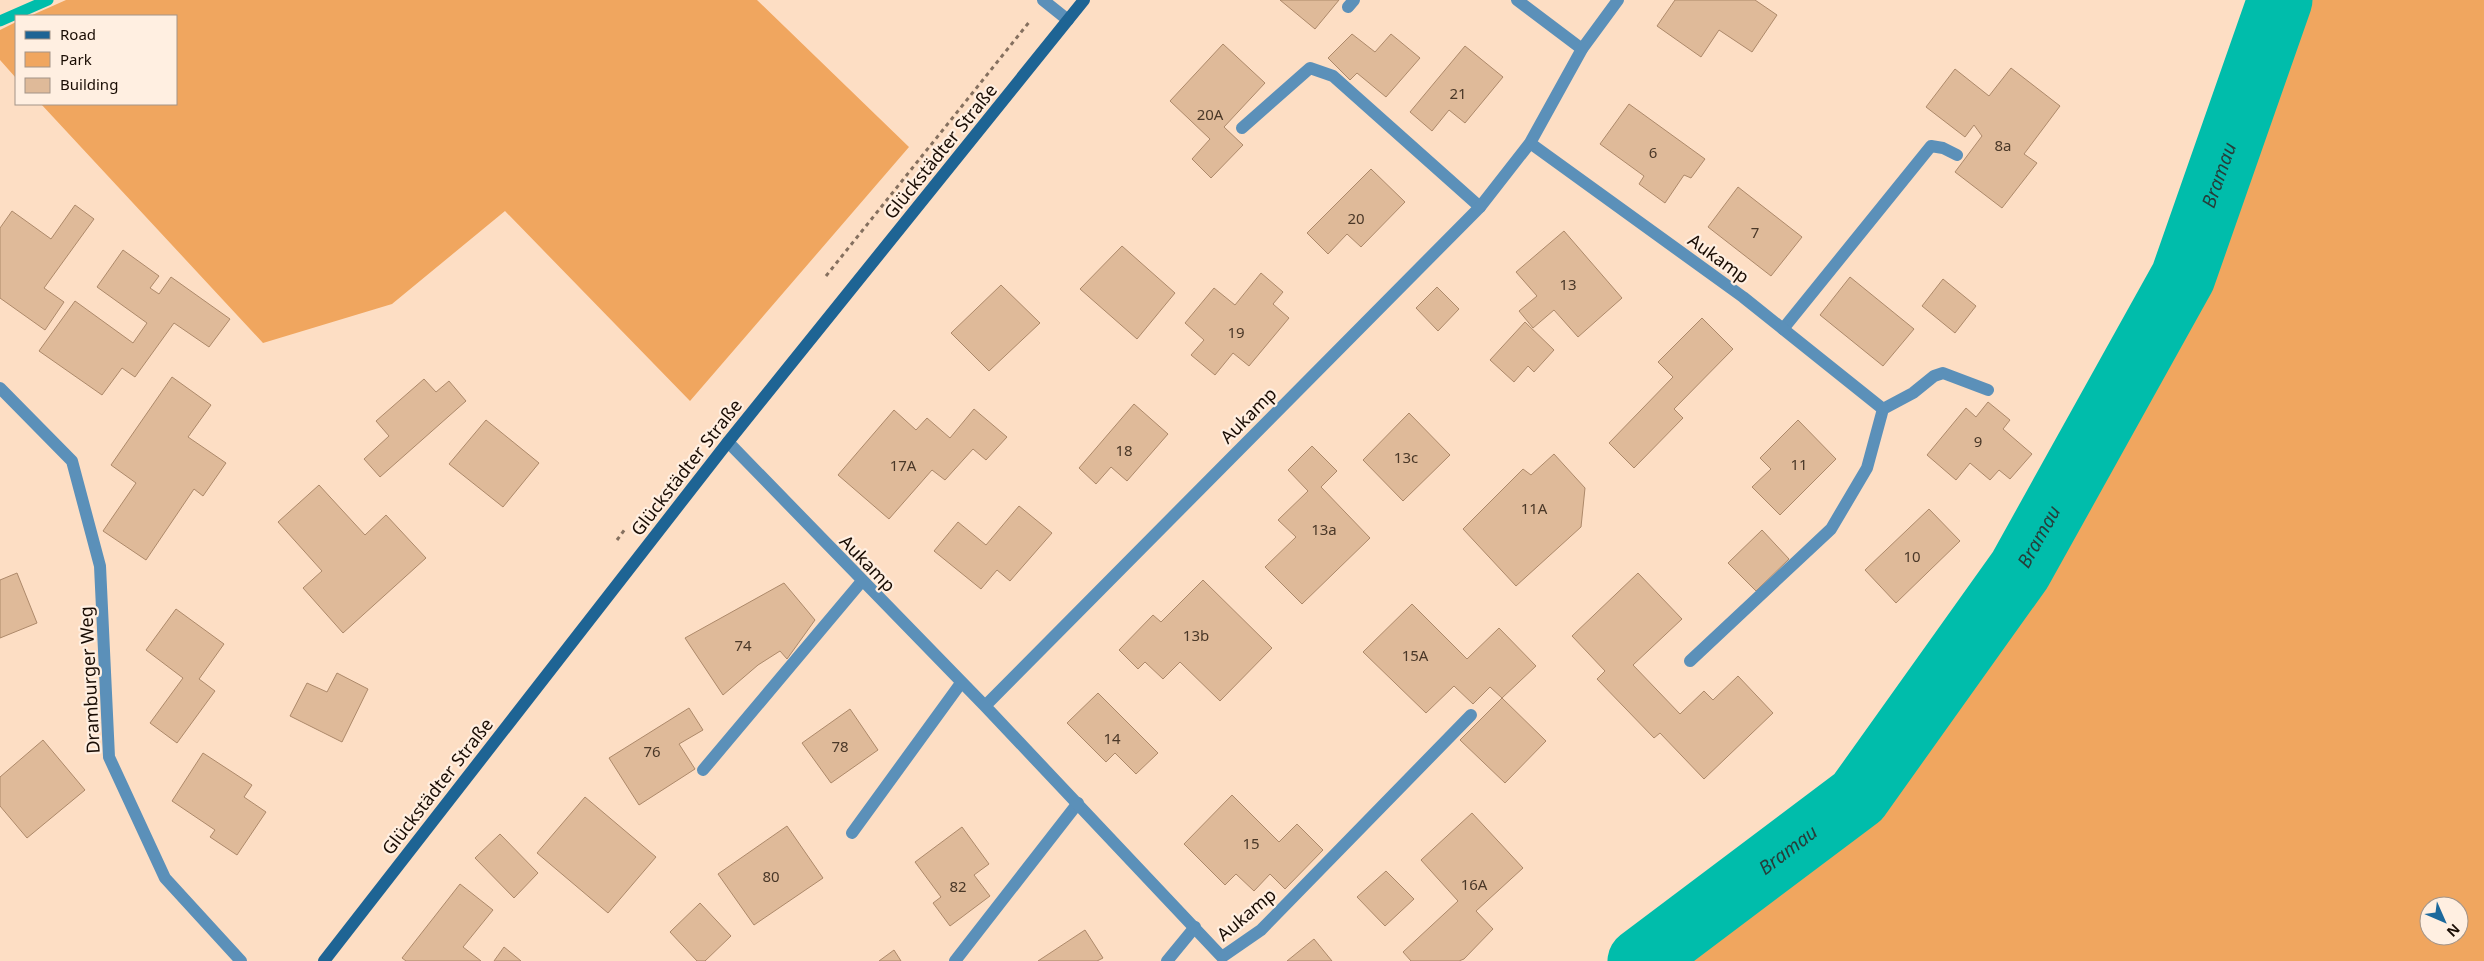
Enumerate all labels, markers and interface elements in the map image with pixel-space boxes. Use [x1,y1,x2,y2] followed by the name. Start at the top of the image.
[15,15,178,105] legend
[60,24,96,44] text: Road
[60,49,92,69] text: Park
[60,74,118,94] text: Building
[878,78,1002,224] street label: Glückstädter Straße
[1449,83,1467,103] house number: 21
[1197,104,1224,124] house number: 20A
[1995,135,2012,155] house number: 8a
[2195,139,2242,211] water label: Bramau
[1649,142,1657,162] house number: 6
[1347,208,1365,228] house number: 20
[1751,222,1759,242] house number: 7
[1684,228,1754,288] street label: Aukamp
[1559,274,1577,294] house number: 13
[1227,322,1245,342] house number: 19
[1215,382,1281,448] street label: Aukamp
[625,394,747,540] street label: Glückstädter Straße
[1974,431,1982,451] house number: 9
[1115,440,1133,460] house number: 18
[1394,447,1418,467] house number: 13c
[1790,454,1808,474] house number: 11
[890,455,917,475] house number: 17A
[1521,498,1548,518] house number: 11A
[2011,501,2066,572] water label: Bramau
[1311,519,1337,539] house number: 13a
[835,529,901,597] street label: Aukamp
[1903,546,1921,566] house number: 10
[73,606,105,754] street label: Dramburger Weg
[1183,625,1209,645] house number: 13b
[734,635,752,655] house number: 74
[1402,645,1429,665] house number: 15A
[376,713,498,859] street label: Glückstädter Straße
[1103,728,1121,748] house number: 14
[831,736,849,756] house number: 78
[643,741,661,761] house number: 76
[1753,819,1823,881] water label: Bramau
[1242,833,1260,853] house number: 15
[762,866,780,886] house number: 80
[1461,874,1488,894] house number: 16A
[949,876,967,896] house number: 82
[1211,882,1281,946] street label: Aukamp
[2419,896,2469,946] north arrow
[2443,920,2464,941] text: N

